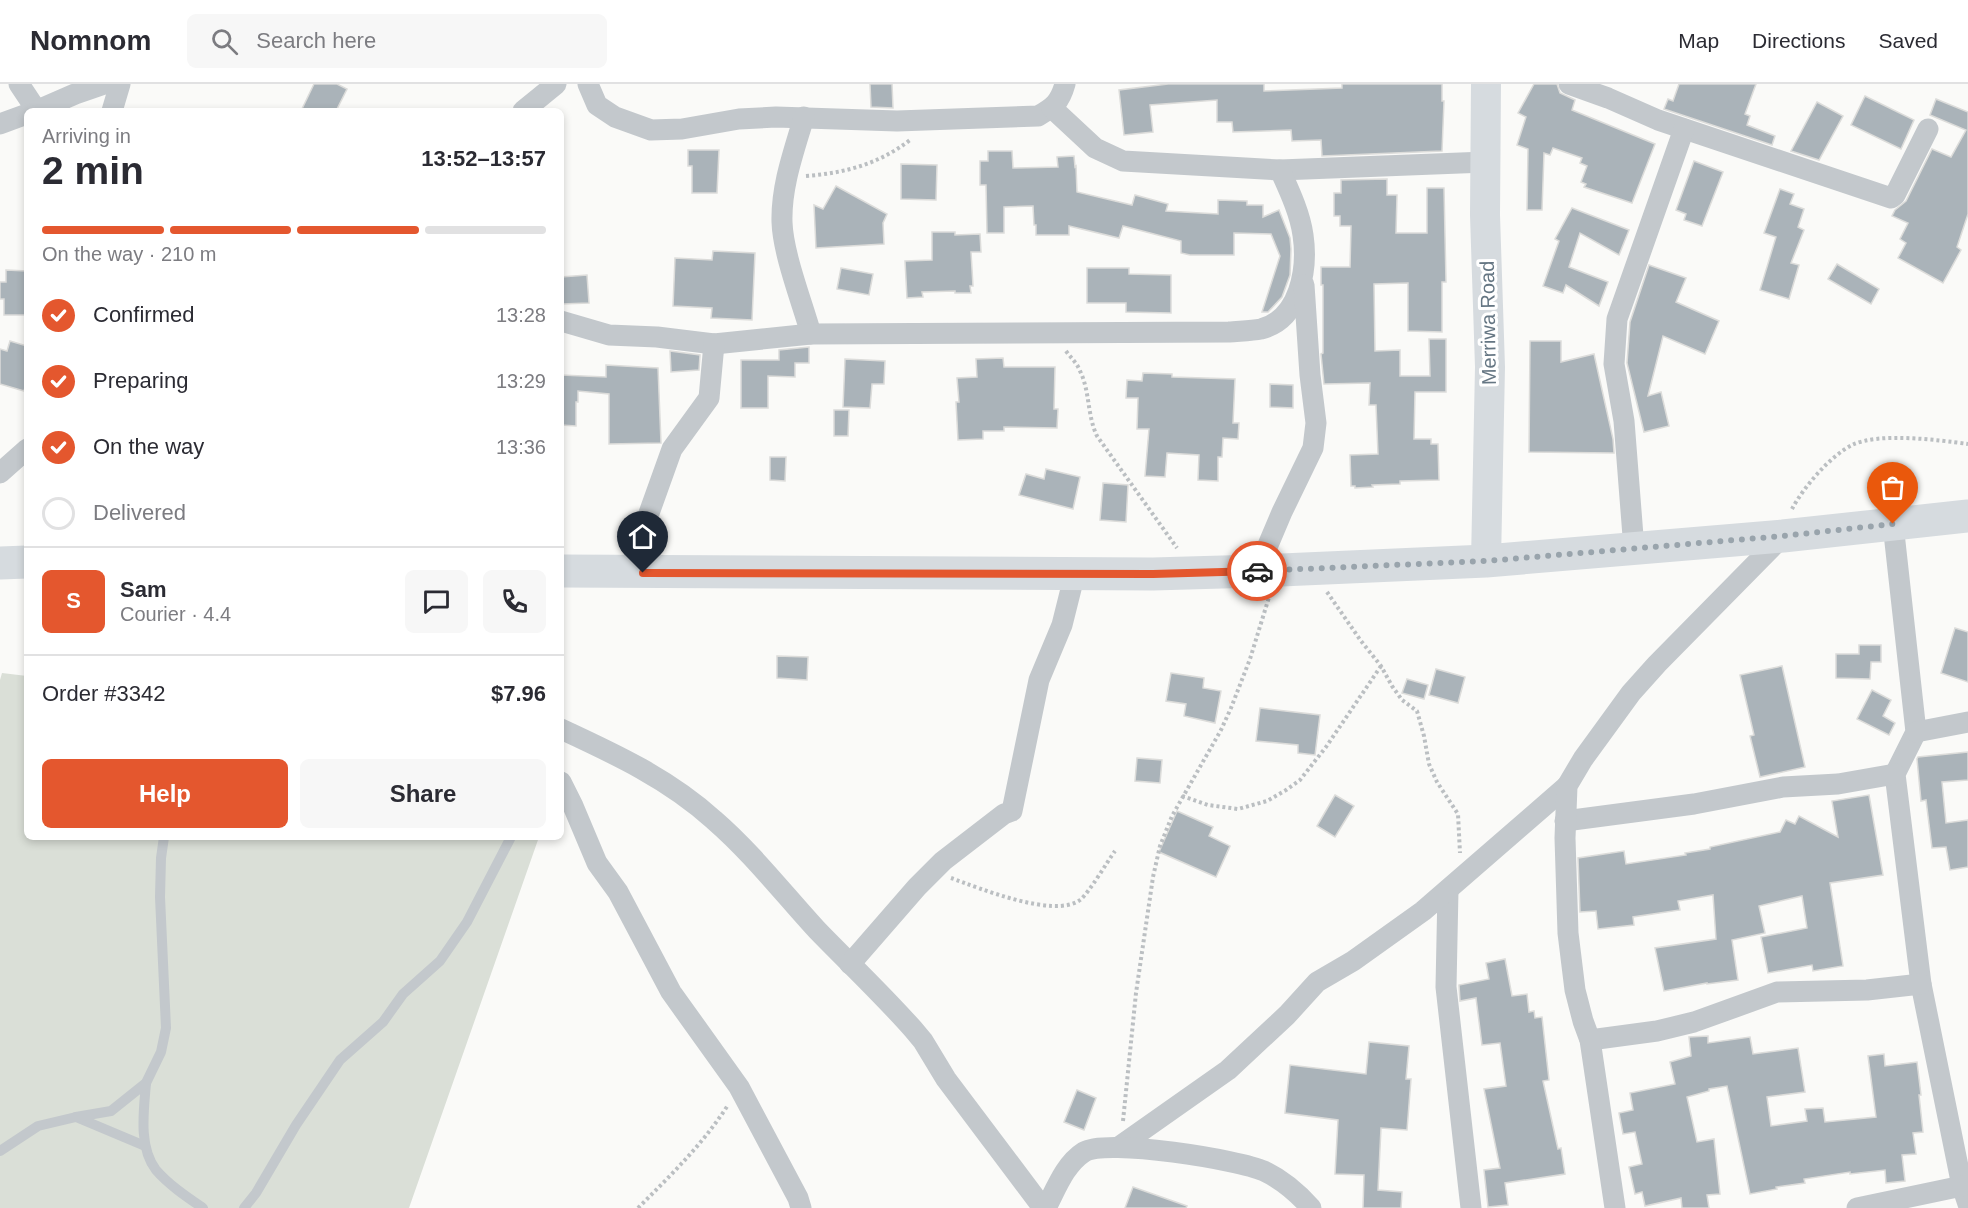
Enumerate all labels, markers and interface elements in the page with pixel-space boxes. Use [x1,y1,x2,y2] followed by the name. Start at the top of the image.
[187,14,607,68] search box
[30,25,151,56] text: Nomnom
[208,25,241,58] icon: search
[256,28,376,53] text: Search here
[1678,29,1719,52] text: Map
[1752,29,1845,52] text: Directions
[1878,29,1938,52] text: Saved
[42,125,131,147] text: Arriving in
[421,146,546,171] text: 13:52–13:57
[42,149,144,192] text: 2 min
[42,243,217,265] text: On the way · 210 m
[1476,261,1500,385] street label: Merriwa Road
[42,299,75,332] icon: check
[93,302,194,327] text: Confirmed
[496,304,546,326] text: 13:28
[42,365,75,398] icon: check
[93,368,188,393] text: Preparing
[496,370,546,392] text: 13:29
[42,431,75,464] icon: check
[93,434,204,459] text: On the way
[496,436,546,458] text: 13:36
[1867,462,1918,524] pin
[1876,471,1909,504] icon: bag
[93,500,186,525] text: Delivered
[617,511,668,573] pin
[626,520,659,553] icon: home
[1227,541,1287,601] courier
[1241,555,1274,588] icon: car
[405,570,468,633] button: chat
[483,570,546,633] button: phone
[120,577,166,602] text: Sam
[66,588,81,613] text: S
[120,603,231,625] text: Courier · 4.4
[42,681,166,706] text: Order #3342
[491,681,546,706] text: $7.96
[42,759,288,828] button: Help
[300,759,546,828] button: Share

